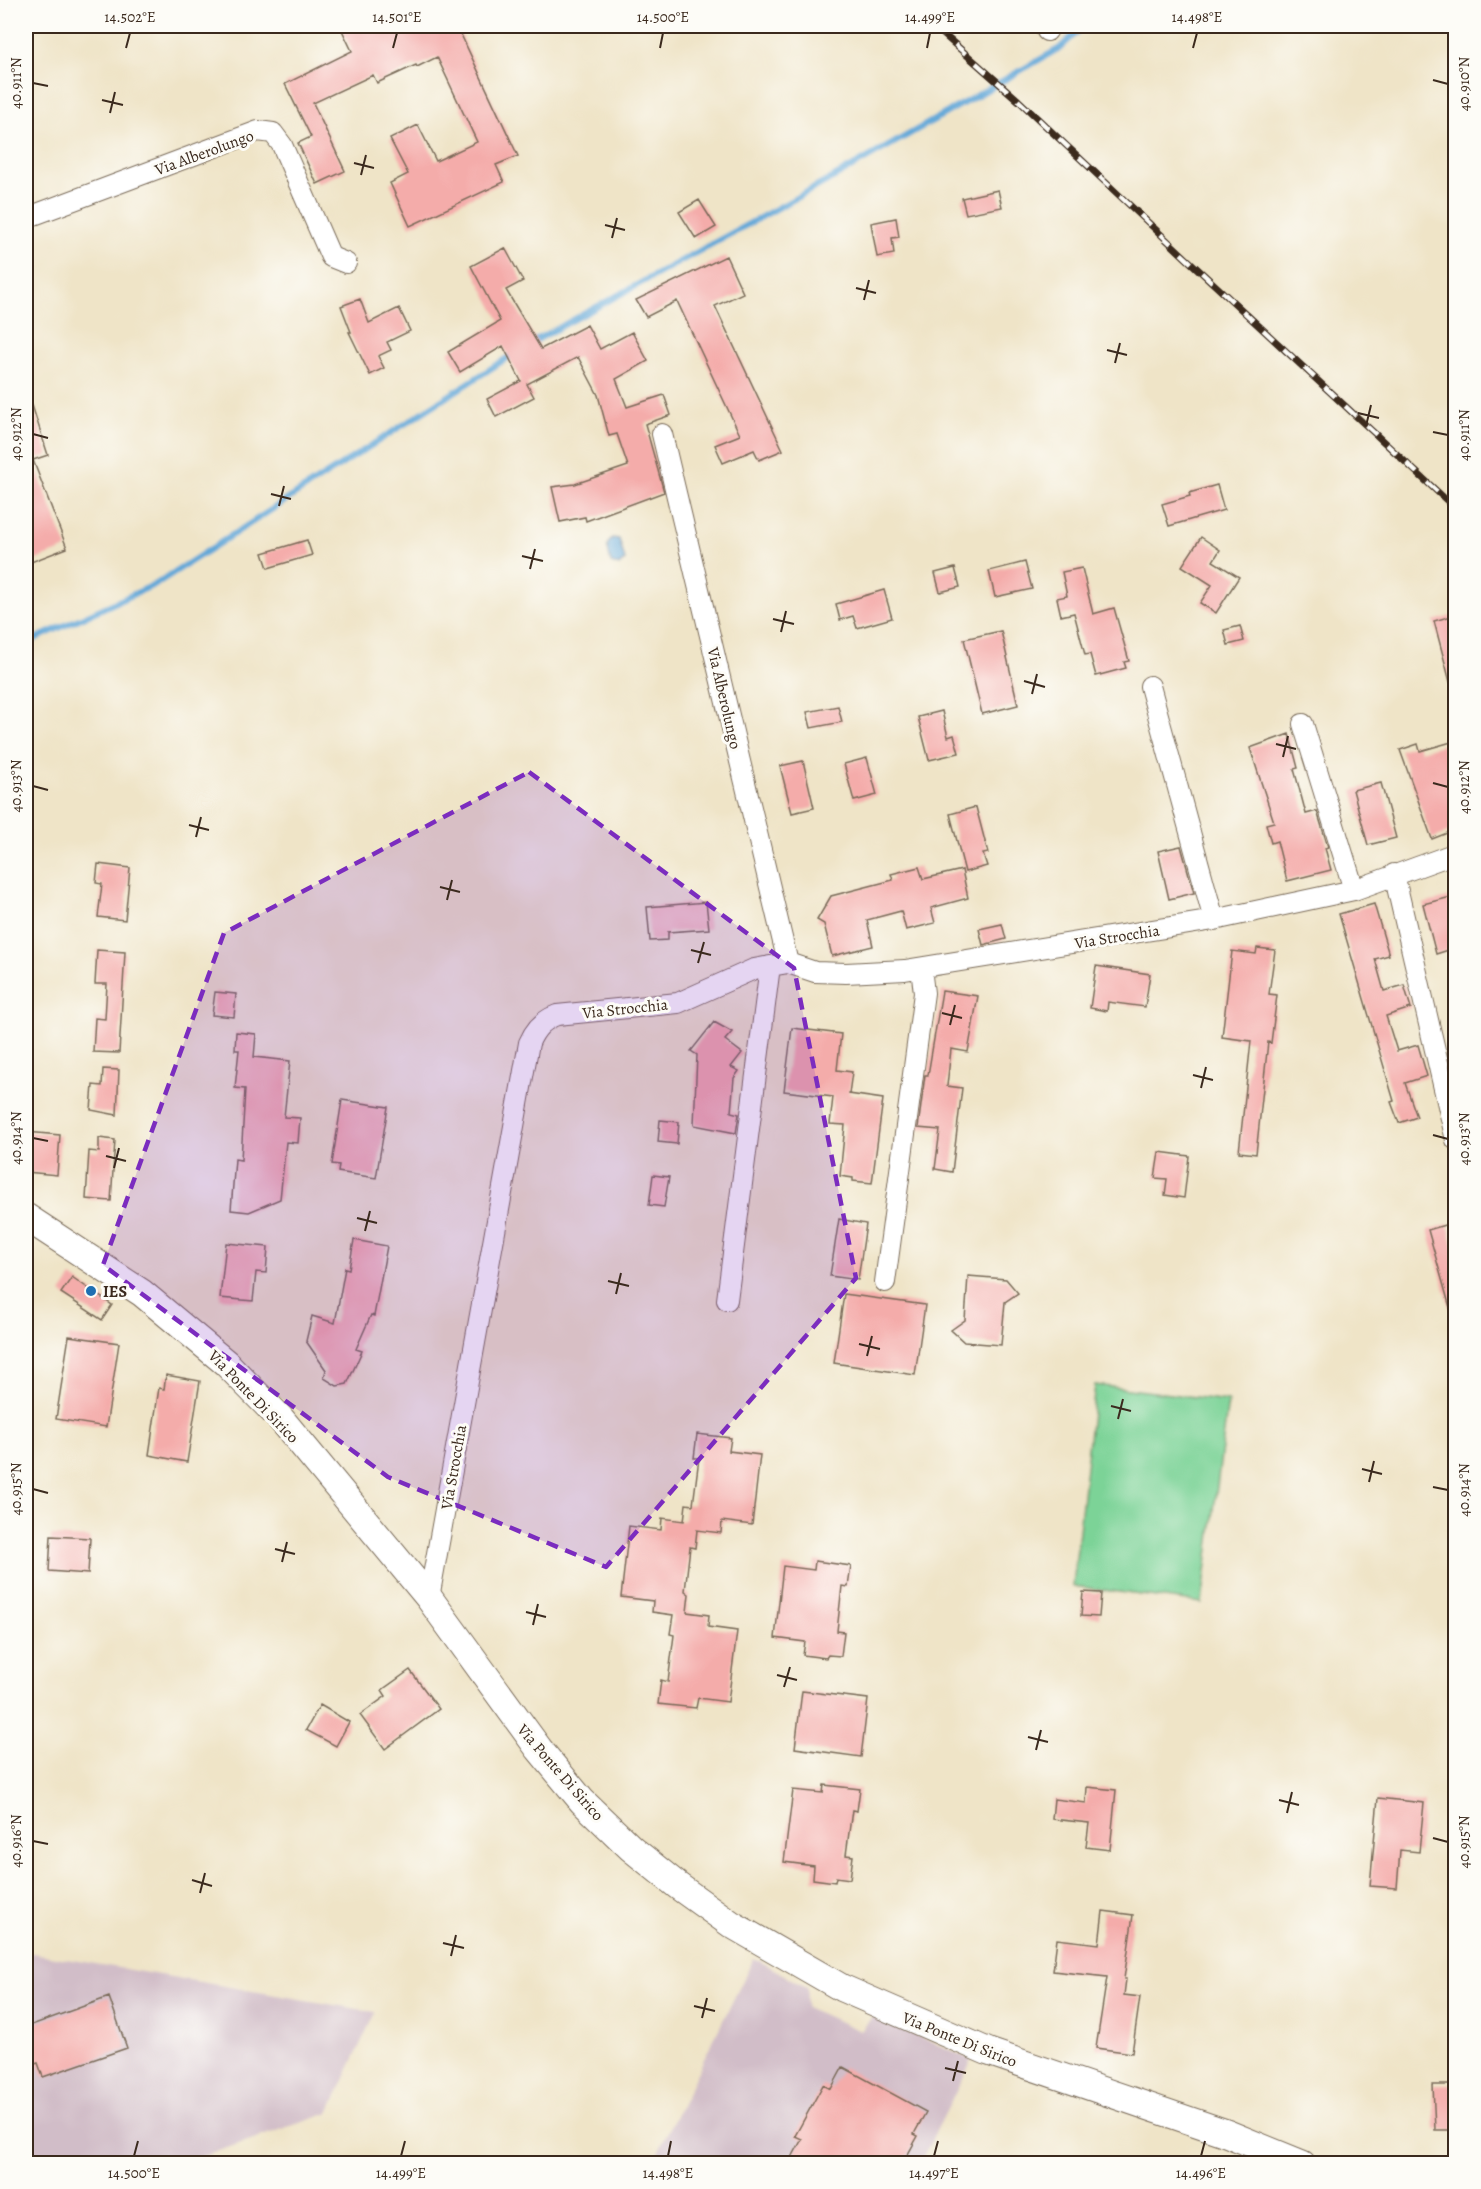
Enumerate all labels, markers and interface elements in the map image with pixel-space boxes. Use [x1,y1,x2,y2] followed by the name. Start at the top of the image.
[104,7,156,27] text: 14.502°E
[372,7,422,27] text: 14.501°E
[637,7,689,27] text: 14.500°E
[905,7,955,27] text: 14.499°E
[1172,7,1222,27] text: 14.498°E
[1454,56,1474,111] text: 40.910°N
[6,57,26,109] text: 40.911°N
[151,125,257,181] street label: Via Alberolungo
[6,407,26,461] text: 40.912°N
[1454,409,1474,461] text: 40.911°N
[701,644,746,751] street label: Via Alberolungo
[6,759,26,812] text: 40.913°N
[1454,760,1474,814] text: 40.912°N
[1072,919,1162,955] street label: Via Strocchia
[580,994,669,1025] street label: Via Strocchia
[6,1111,26,1165] text: 40.914°N
[1454,1112,1474,1165] text: 40.913°N
[103,1281,127,1303] place label: IES
[84,1284,98,1298] marker: IES
[202,1345,303,1448] street label: Via Ponte Di Sirico
[436,1422,472,1512] street label: Via Strocchia
[6,1462,26,1516] text: 40.915°N
[1454,1463,1474,1517] text: 40.914°N
[511,1719,608,1826] street label: Via Ponte Di Sirico
[6,1814,26,1868] text: 40.916°N
[1454,1815,1474,1869] text: 40.915°N
[898,2007,1020,2073] street label: Via Ponte Di Sirico
[108,2163,160,2183] text: 14.500°E
[376,2163,426,2183] text: 14.499°E
[643,2163,693,2183] text: 14.498°E
[909,2163,959,2183] text: 14.497°E
[1176,2163,1226,2183] text: 14.496°E

